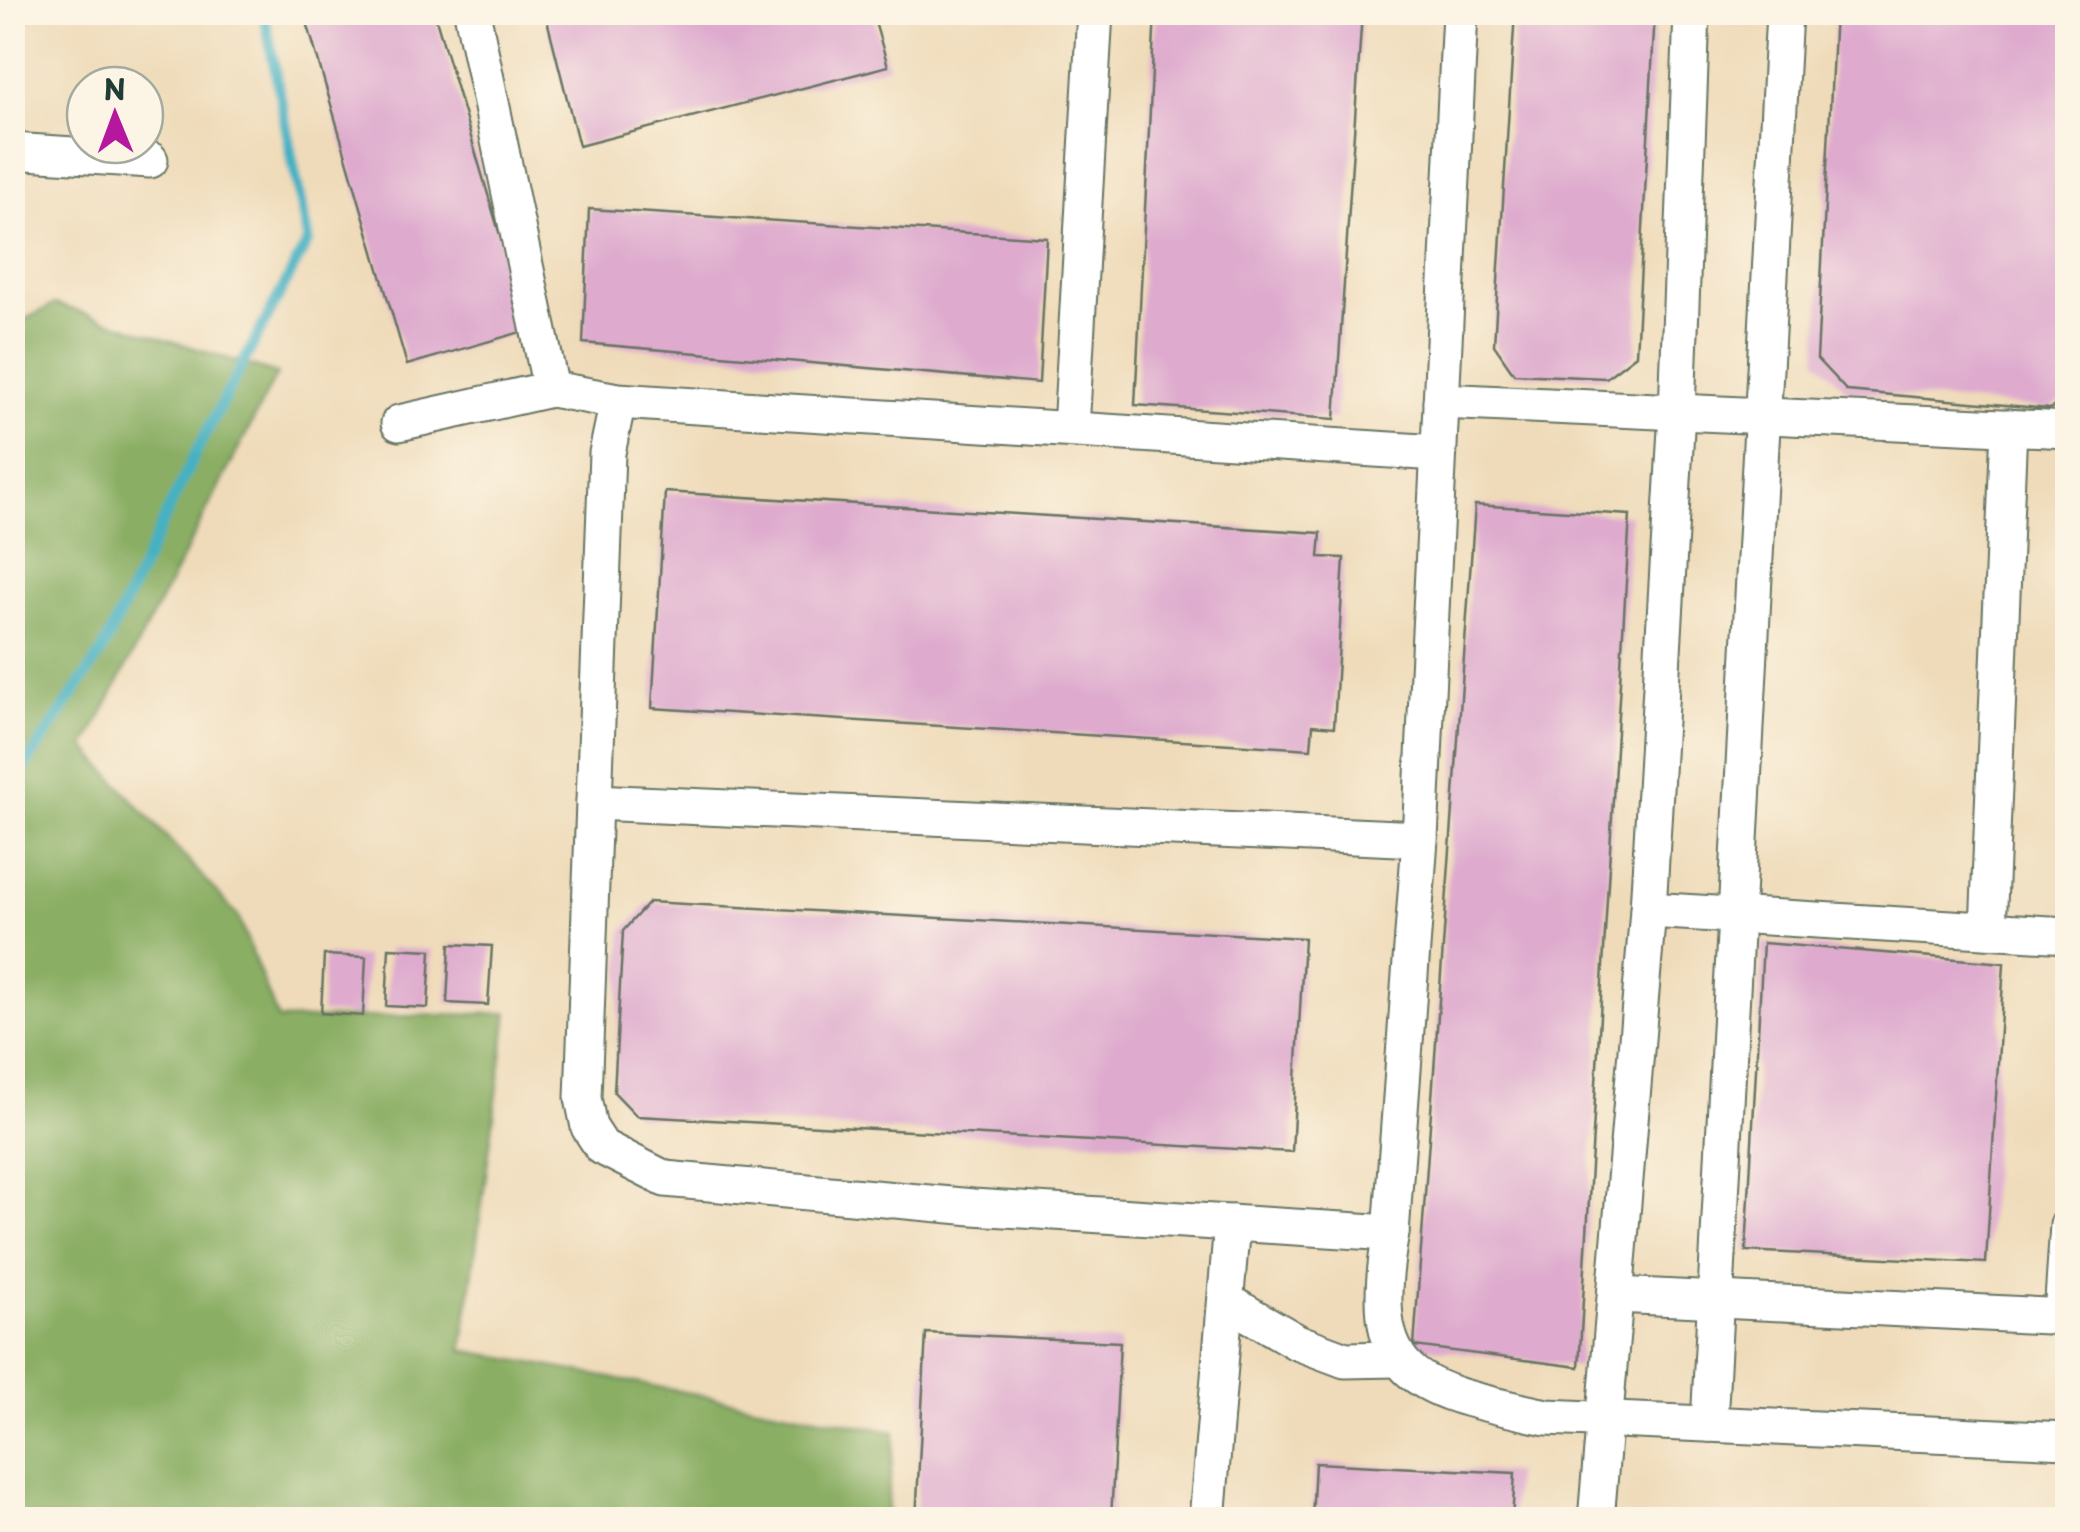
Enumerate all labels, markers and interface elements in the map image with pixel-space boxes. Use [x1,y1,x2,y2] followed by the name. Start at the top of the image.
[65,65,165,165] north arrow
[103,67,126,110] text: N

